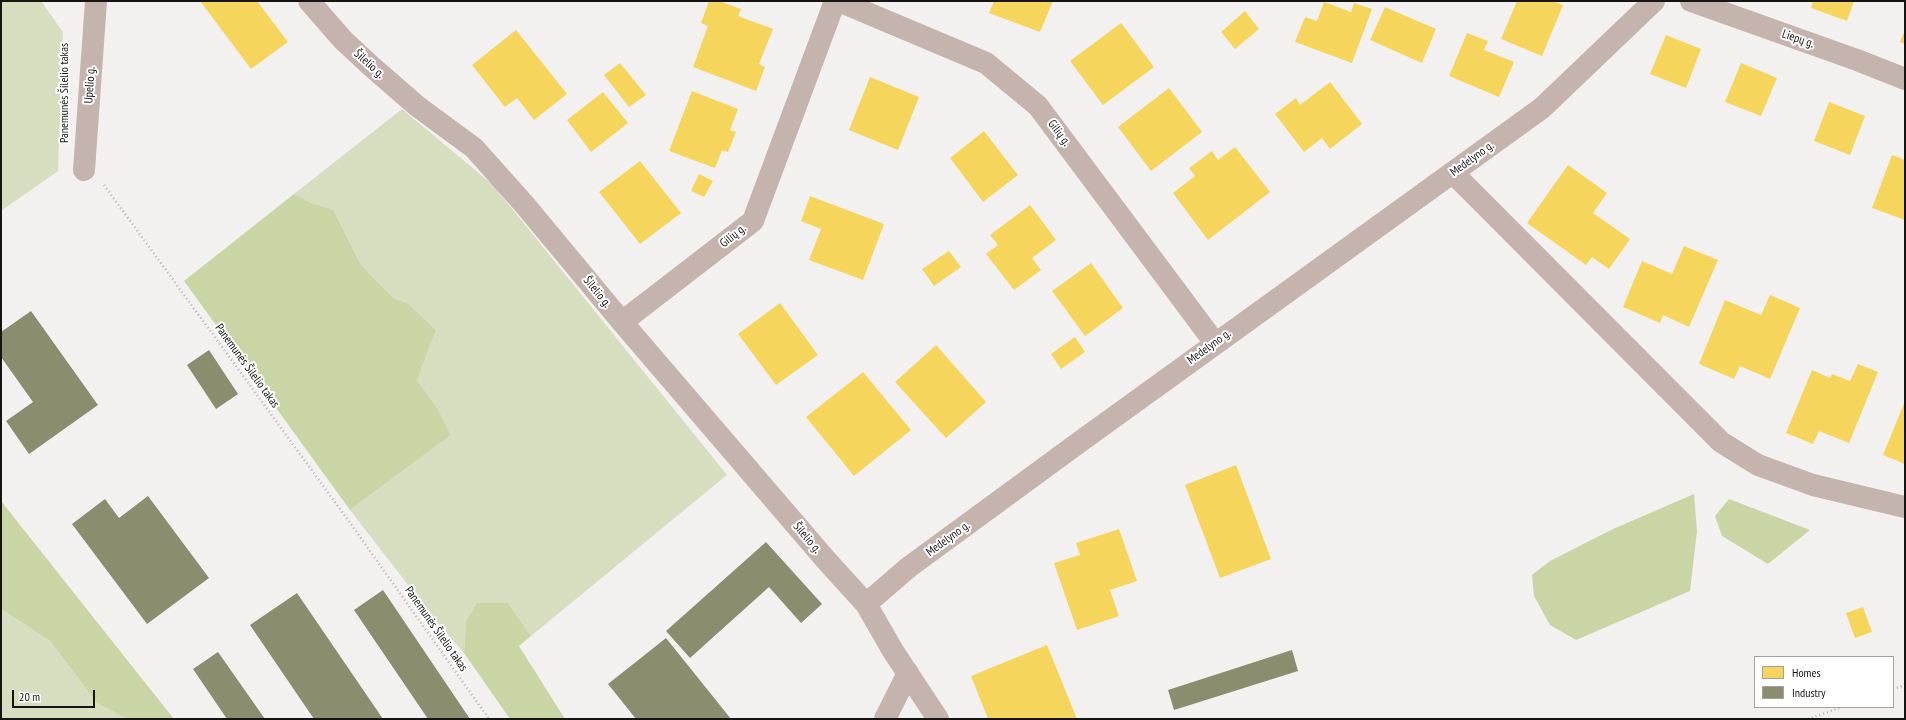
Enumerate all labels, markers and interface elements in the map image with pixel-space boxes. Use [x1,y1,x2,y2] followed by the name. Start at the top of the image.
[1780,27,1816,51] street label: Liepų g.
[58,43,72,143] street label: Panemunės Šilelio takas
[351,47,387,81] street label: Šilelio g.
[82,66,98,104] street label: Upelio g.
[1045,117,1073,149] street label: Gilių g.
[1447,138,1497,180] street label: Medelyno g.
[717,221,749,251] street label: Gilių g.
[580,274,614,310] street label: Šilelio g.
[212,321,282,411] street label: Panemunės Šilelio takas
[1184,326,1234,368] street label: Medelyno g.
[923,518,973,560] street label: Medelyno g.
[790,520,824,556] street label: Šilelio g.
[401,584,471,674] street label: Panemunės Šilelio takas
[1754,656,1894,708] legend
[1792,665,1820,680] text: Homes
[14,682,97,708] scale bar
[1792,685,1826,700] text: Industry
[19,689,40,704] text: 20 m

